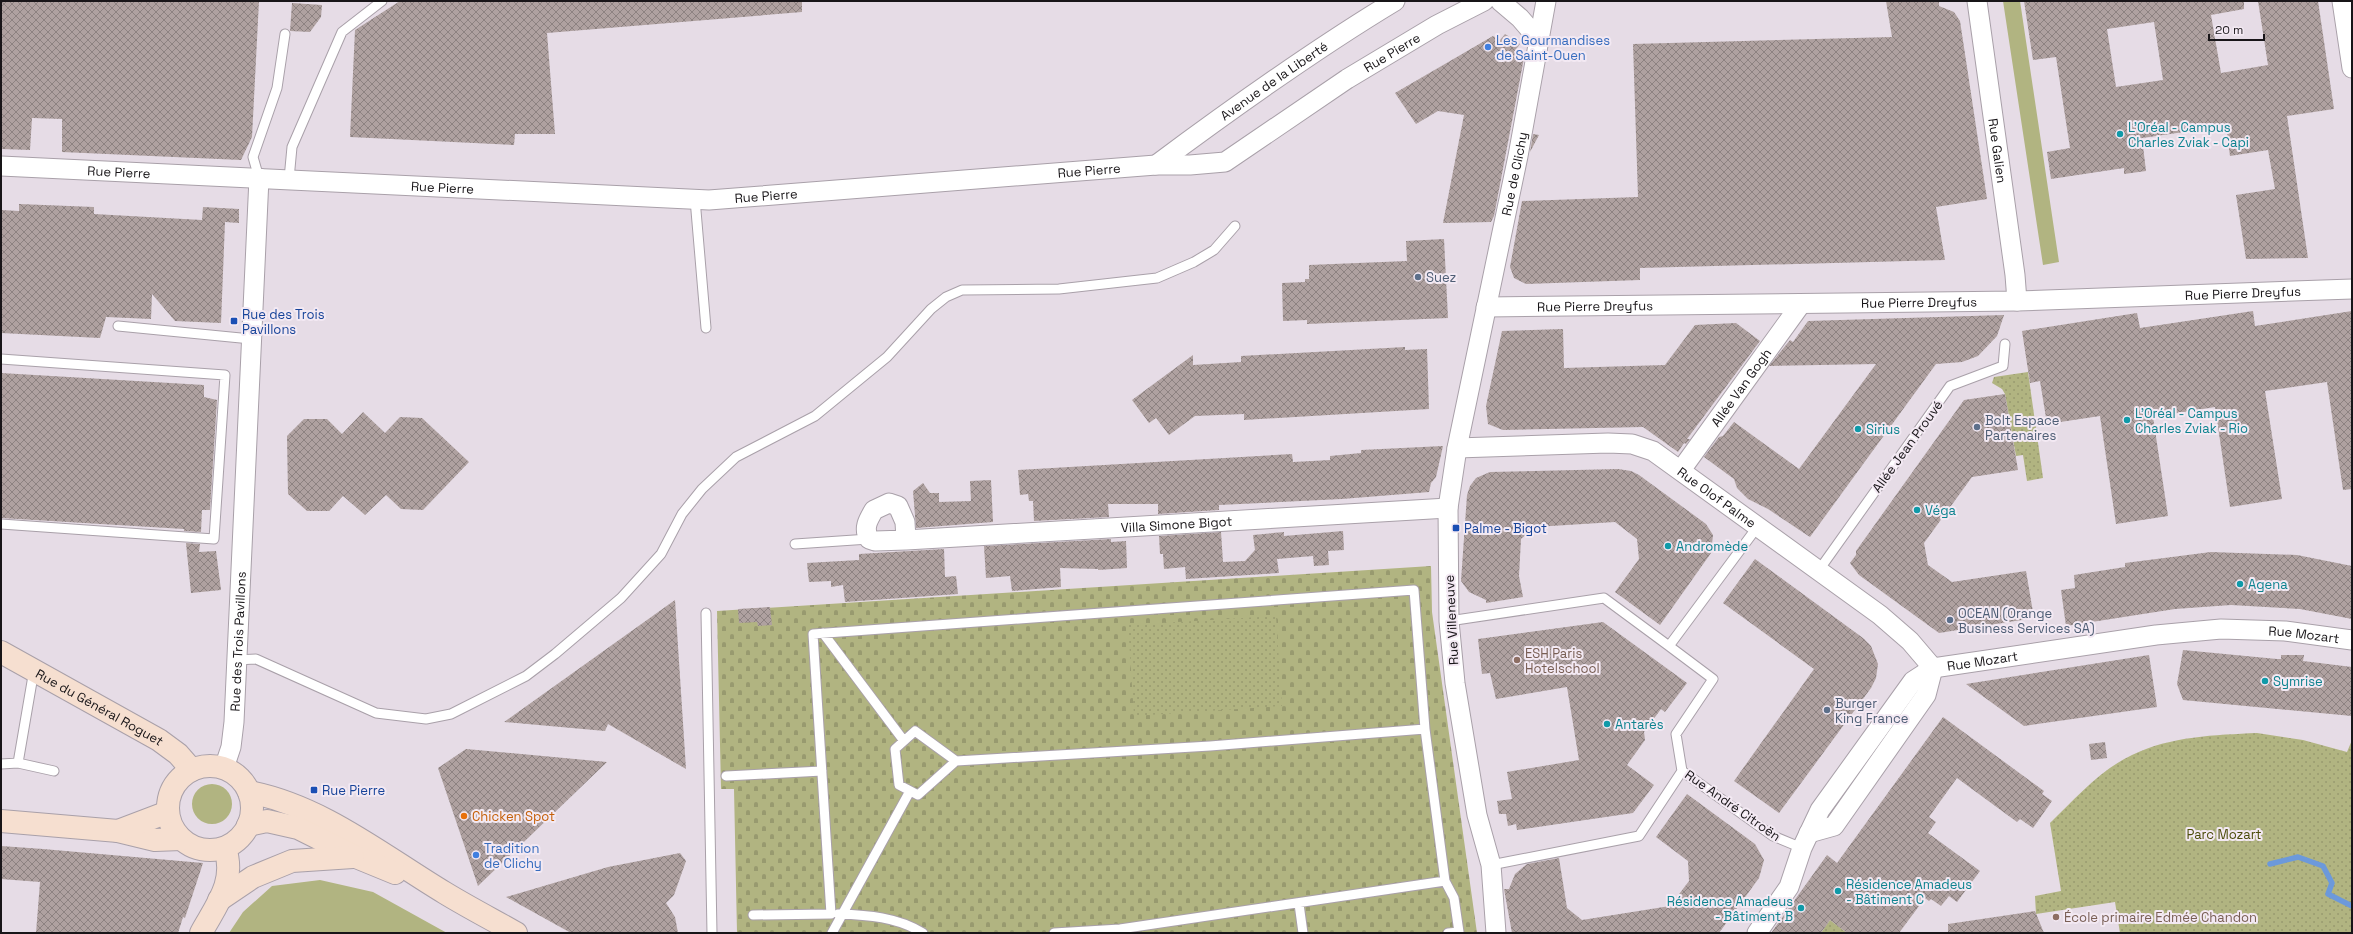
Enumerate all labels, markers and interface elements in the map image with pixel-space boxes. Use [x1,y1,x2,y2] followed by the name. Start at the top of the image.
[2209,16,2264,42] scale bar
[2215,22,2243,38] text: 20 m
[1360,29,1423,76] street label: Rue Pierre
[1496,32,1610,64] place label: Les Gourmandises de Saint-Ouen
[1217,38,1331,124] street label: Avenue de la Liberté
[1483,42,1493,52] marker: Les Gourmandises de Saint-Ouen
[1984,117,2010,184] street label: Rue Galien
[2128,119,2249,151] place label: L'Oréal - Campus Charles Zviak - Capi
[2115,129,2125,139] marker: L'Oréal - Campus Charles Zviak - Capi
[1498,131,1531,217] street label: Rue de Clichy
[1057,160,1121,182] street label: Rue Pierre
[87,162,151,182] street label: Rue Pierre
[410,178,474,198] street label: Rue Pierre
[734,185,798,207] street label: Rue Pierre
[1426,269,1456,286] place label: Suez
[1413,272,1423,282] marker: Suez
[2185,283,2301,304] street label: Rue Pierre Dreyfus
[1861,293,1977,312] street label: Rue Pierre Dreyfus
[1537,297,1653,315] street label: Rue Pierre Dreyfus
[242,306,325,338] place label: Rue des Trois Pavillons
[229,316,239,326] marker: Rue des Trois Pavillons
[1707,345,1775,430] street label: Allée Van Gogh
[1868,397,1947,496] street label: Allée Jean Prouvé
[2135,405,2248,437] place label: L'Oréal - Campus Charles Zviak - Rio
[1985,412,2059,444] place label: Bolt Espace Partenaires
[2122,415,2132,425] marker: L'Oréal - Campus Charles Zviak - Rio
[1866,421,1900,438] place label: Sirius
[1972,422,1982,432] marker: Bolt Espace Partenaires
[1853,424,1863,434] marker: Sirius
[1674,463,1759,532] street label: Rue Olof Palme
[1925,502,1957,519] place label: Véga
[1912,505,1922,515] marker: Véga
[1120,513,1233,536] street label: Villa Simone Bigot
[1464,520,1547,537] place label: Palme - Bigot
[1451,523,1461,533] marker: Palme - Bigot
[1676,538,1748,555] place label: Andromède
[1663,541,1673,551] marker: Andromède
[226,571,250,712] street label: Rue des Trois Pavillons
[1441,574,1462,666] street label: Rue Villeneuve
[2248,576,2288,593] place label: Agena
[2235,579,2245,589] marker: Agena
[1958,605,2095,637] place label: OCEAN (Orange Business Services SA)
[1945,615,1955,625] marker: OCEAN (Orange Business Services SA)
[2268,622,2340,647] street label: Rue Mozart
[1525,645,1600,677] place label: ESH Paris Hotelschool
[1946,648,2019,675] street label: Rue Mozart
[1512,655,1522,665] marker: ESH Paris Hotelschool
[33,665,167,750] street label: Rue du Général Roguet
[2273,673,2323,690] place label: Symrise
[2260,676,2270,686] marker: Symrise
[1835,695,1908,727] place label: Burger King France
[1822,705,1832,715] marker: Burger King France
[1615,716,1664,733] place label: Antarès
[1602,719,1612,729] marker: Antarès
[1681,766,1784,845] street label: Rue André Citroën
[322,782,385,799] place label: Rue Pierre
[309,785,319,795] marker: Rue Pierre
[472,808,555,825] place label: Chicken Spot
[459,811,469,821] marker: Chicken Spot
[2186,826,2262,843] park label: Parc Mozart
[484,840,542,872] place label: Tradition de Clichy
[471,850,481,860] marker: Tradition de Clichy
[1846,876,1972,908] place label: Résidence Amadeus - Bâtiment C
[1833,886,1843,896] marker: Résidence Amadeus - Bâtiment C
[1667,893,1793,925] place label: Résidence Amadeus - Bâtiment B
[1796,903,1806,913] marker: Résidence Amadeus - Bâtiment B
[2064,909,2257,926] place label: École primaire Edmée Chandon
[2051,912,2061,922] marker: École primaire Edmée Chandon

